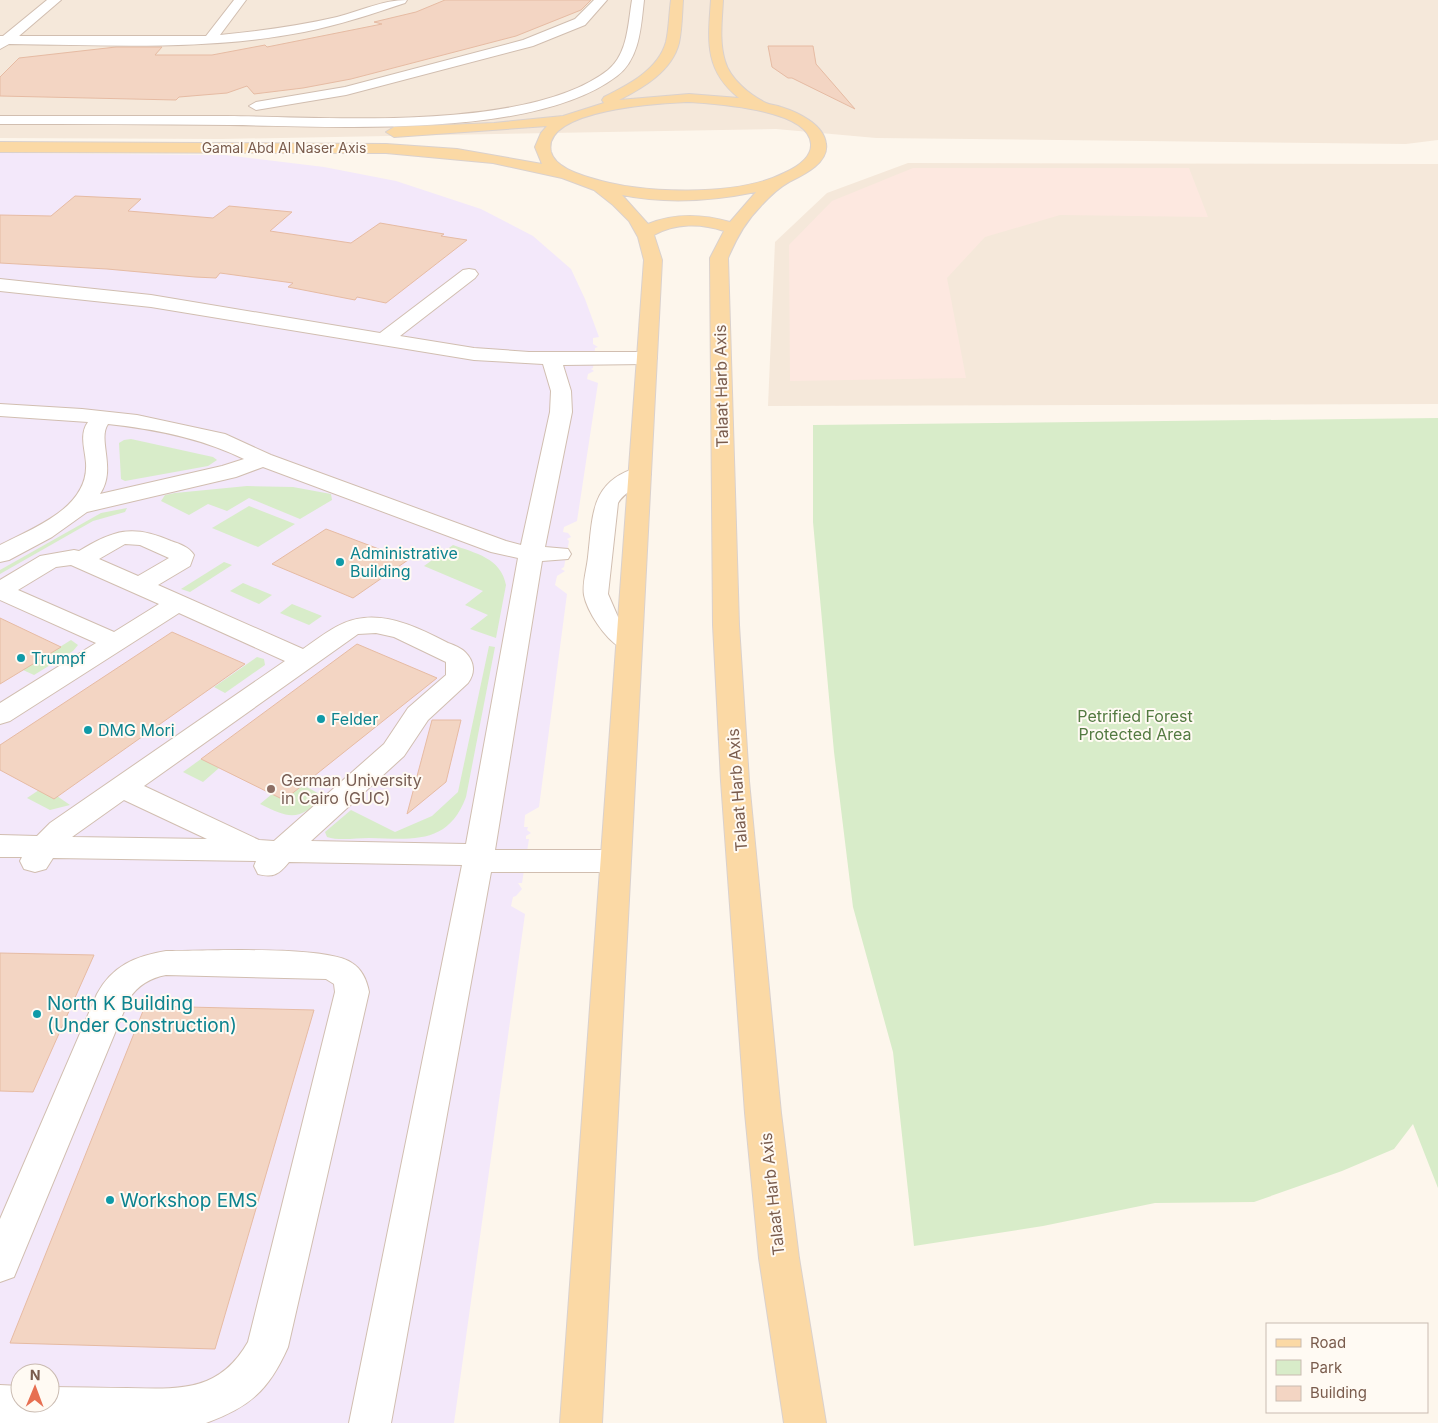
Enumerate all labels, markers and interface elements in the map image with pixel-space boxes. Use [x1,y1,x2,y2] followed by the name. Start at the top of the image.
[202,139,366,156] street label: Gamal Abd Al Naser Axis
[710,324,732,448] street label: Talaat Harb Axis
[350,543,458,581] place label: Administrative Building
[334,556,346,568] marker: Administrative Building
[31,648,86,668] place label: Trumpf
[15,652,27,664] marker: Trumpf
[1077,706,1193,744] park label: Petrified Forest Protected Area
[331,709,378,729] place label: Felder
[315,713,327,725] marker: Felder
[98,720,175,740] place label: DMG Mori
[82,724,94,736] marker: DMG Mori
[723,728,751,852] street label: Talaat Harb Axis
[281,770,422,808] place label: German University in Cairo (GUC)
[265,783,277,795] marker: German University in Cairo (GUC)
[47,992,237,1037] place label: North K Building (Under Construction)
[31,1008,43,1020] marker: North K Building (Under Construction)
[756,1132,788,1256] street label: Talaat Harb Axis
[120,1189,257,1212] place label: Workshop EMS
[104,1194,116,1206] marker: Workshop EMS
[1266,1323,1428,1413] legend
[1310,1333,1346,1352] text: Road
[1310,1358,1343,1377] text: Park
[10,1363,60,1413] north arrow
[30,1366,41,1383] text: N
[1310,1383,1367,1402] text: Building

